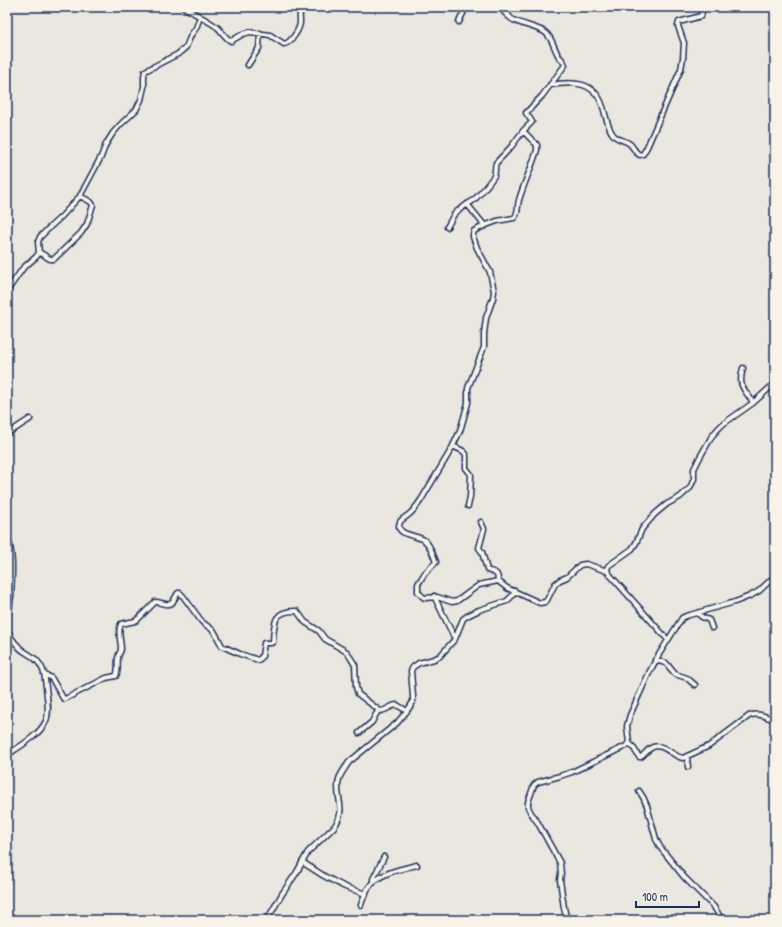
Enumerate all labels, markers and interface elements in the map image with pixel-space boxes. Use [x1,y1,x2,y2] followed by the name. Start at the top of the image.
[636,883,699,909] scale bar
[642,888,668,905] text: 100 m

